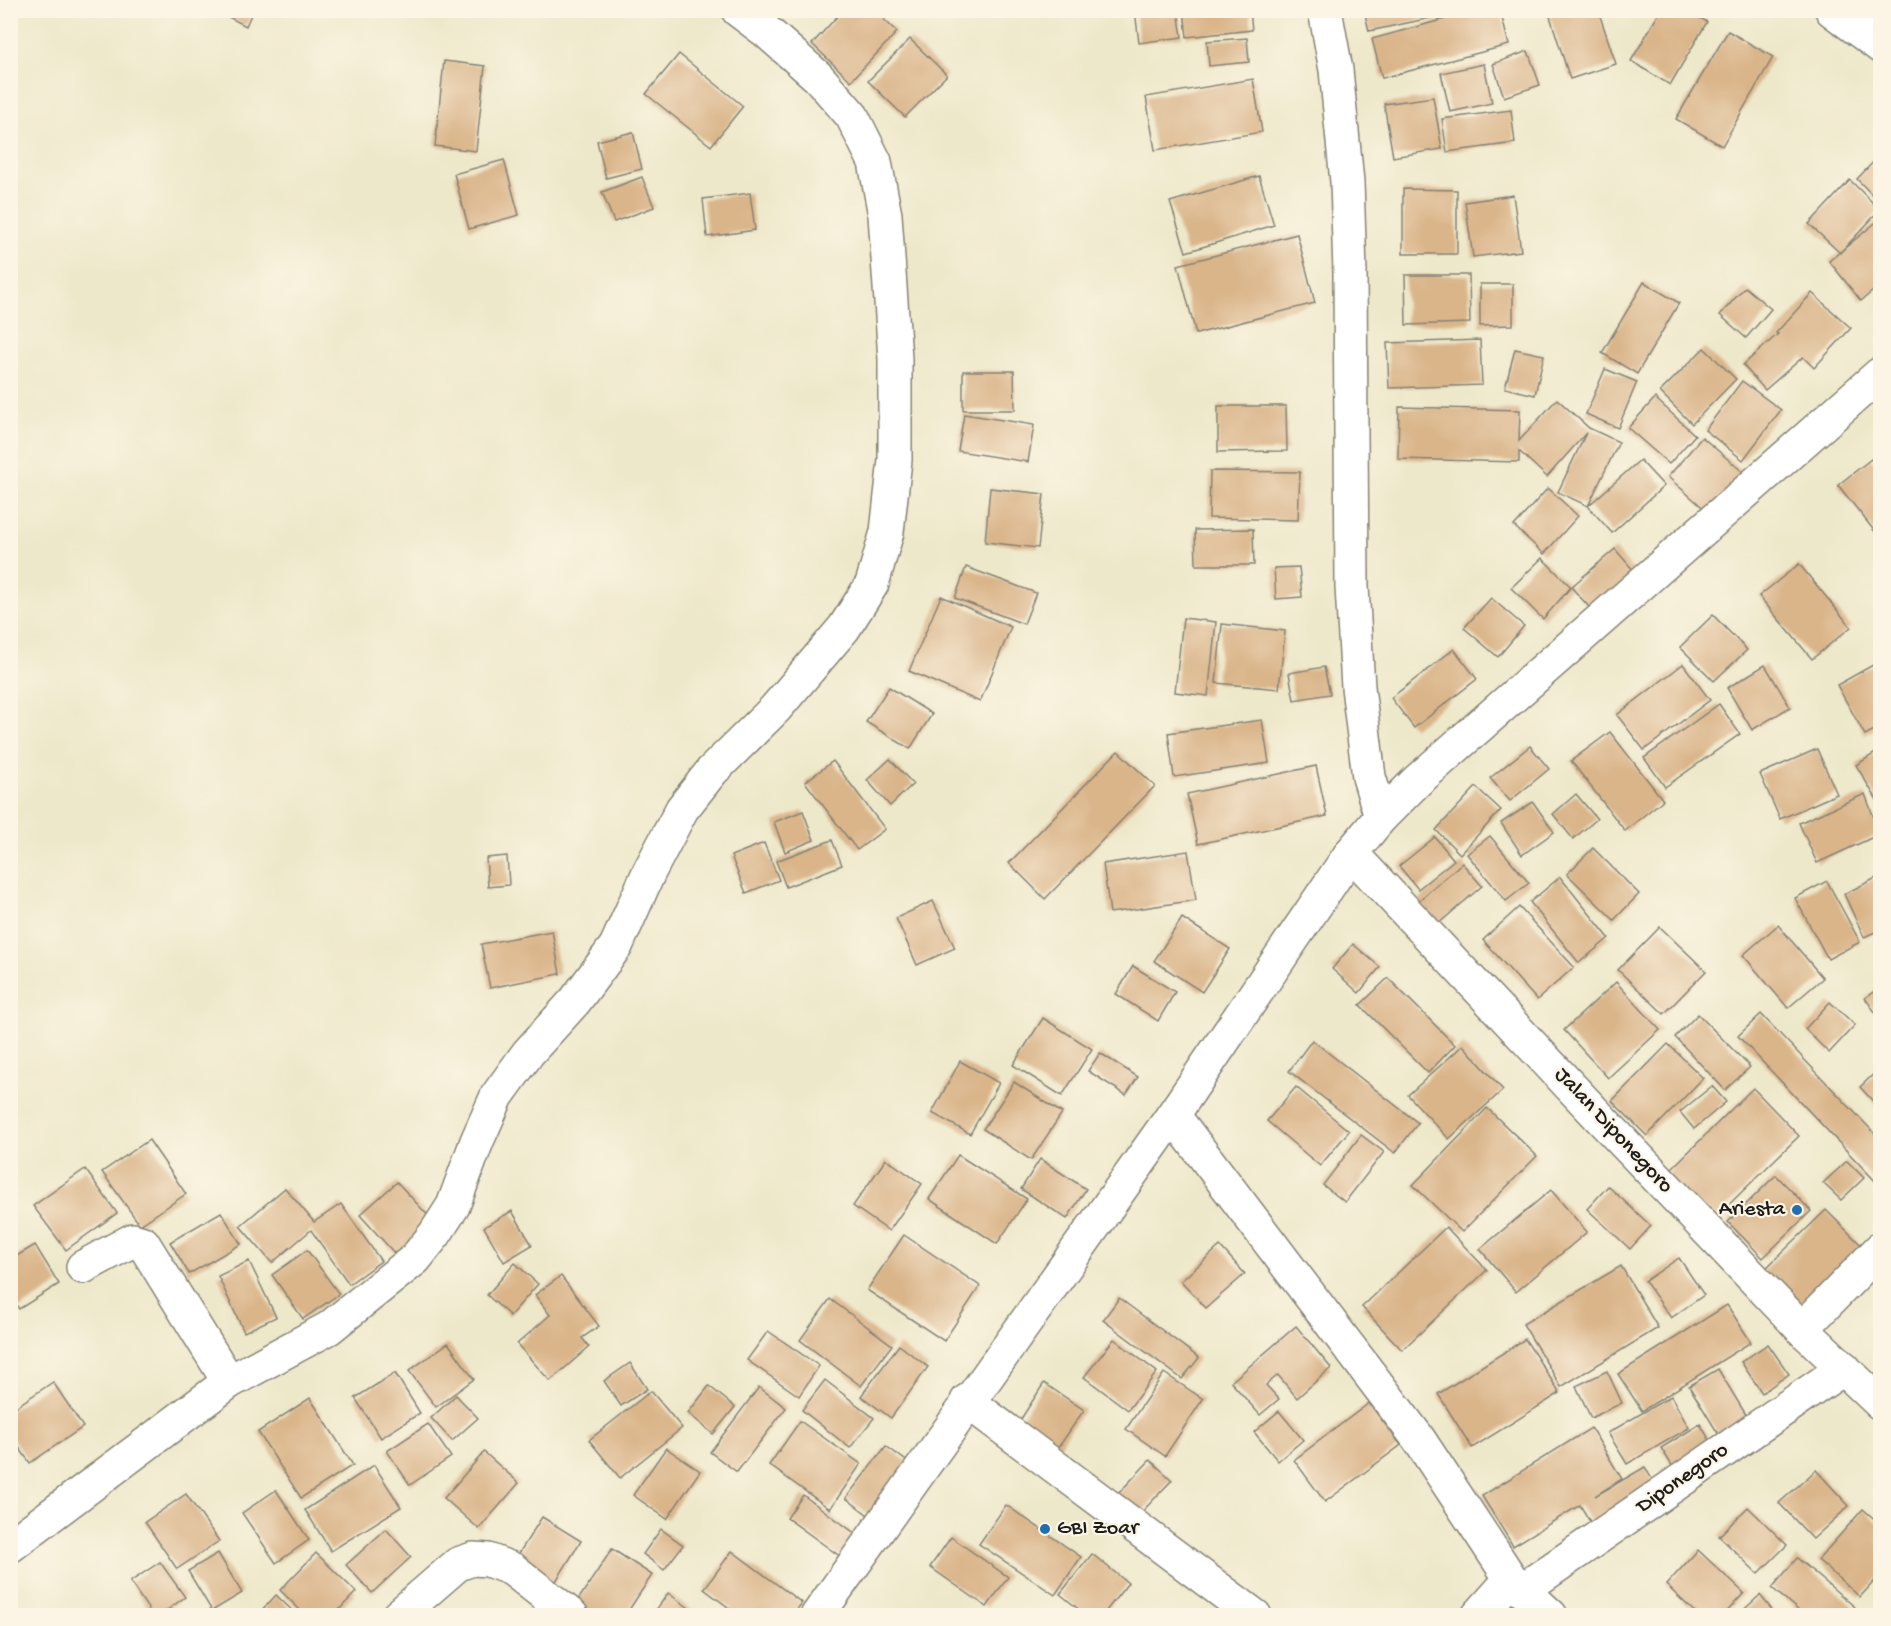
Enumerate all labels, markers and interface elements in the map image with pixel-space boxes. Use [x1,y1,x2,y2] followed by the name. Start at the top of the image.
[1548,1063,1678,1199] street label: Jalan Diponegoro
[1719,1197,1786,1223] place label: Ariesta
[1790,1203,1804,1217] marker: Ariesta
[1630,1438,1734,1521] street label: Diponegoro
[1057,1516,1140,1542] place label: GBI Zoar
[1038,1522,1052,1536] marker: GBI Zoar

